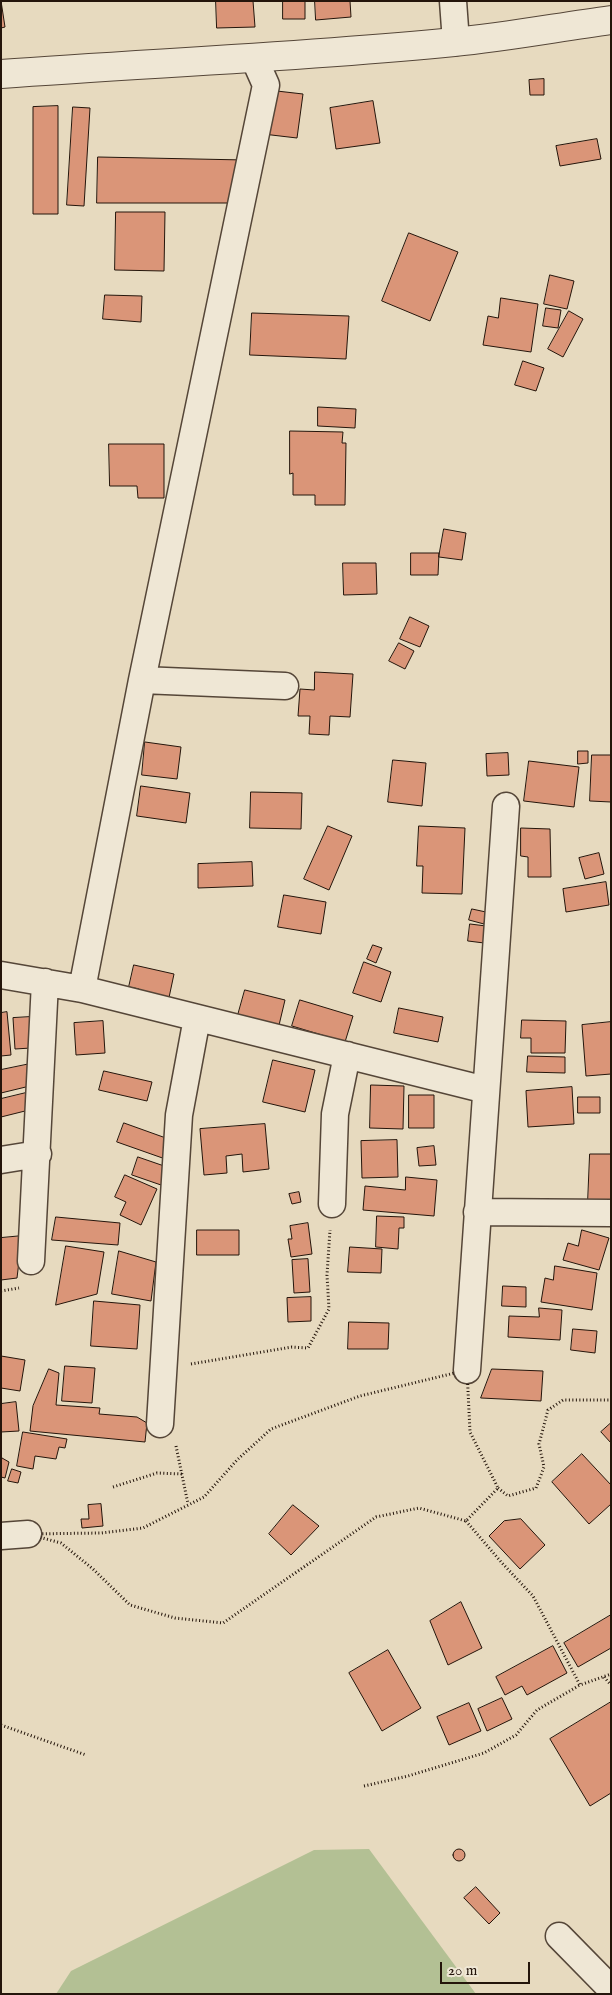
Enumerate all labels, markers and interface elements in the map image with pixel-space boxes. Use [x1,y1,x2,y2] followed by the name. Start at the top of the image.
[442,1952,532,1984] scale bar
[448,1961,477,1980] text: 20 m

